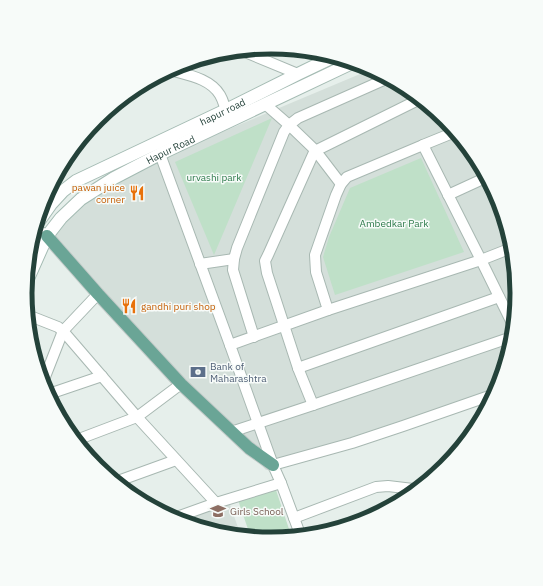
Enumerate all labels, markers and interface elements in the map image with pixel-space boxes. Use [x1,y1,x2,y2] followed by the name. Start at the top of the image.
[198,95,248,128] street label: hapur road
[144,132,197,167] street label: Hapur Road
[186,171,242,184] park label: urvashi park
[72,181,125,206] place label: pawan juice corner
[128,184,146,202] restaurant icon: pawan juice corner
[359,217,429,230] park label: Ambedkar Park
[120,297,138,315] restaurant icon: gandhi puri shop
[141,300,216,313] place label: gandhi puri shop
[210,360,267,385] place label: Bank of Maharashtra
[189,363,207,381] bank icon: Bank of Maharashtra
[209,502,227,520] school or university icon: Girls School
[230,505,284,518] place label: Girls School

